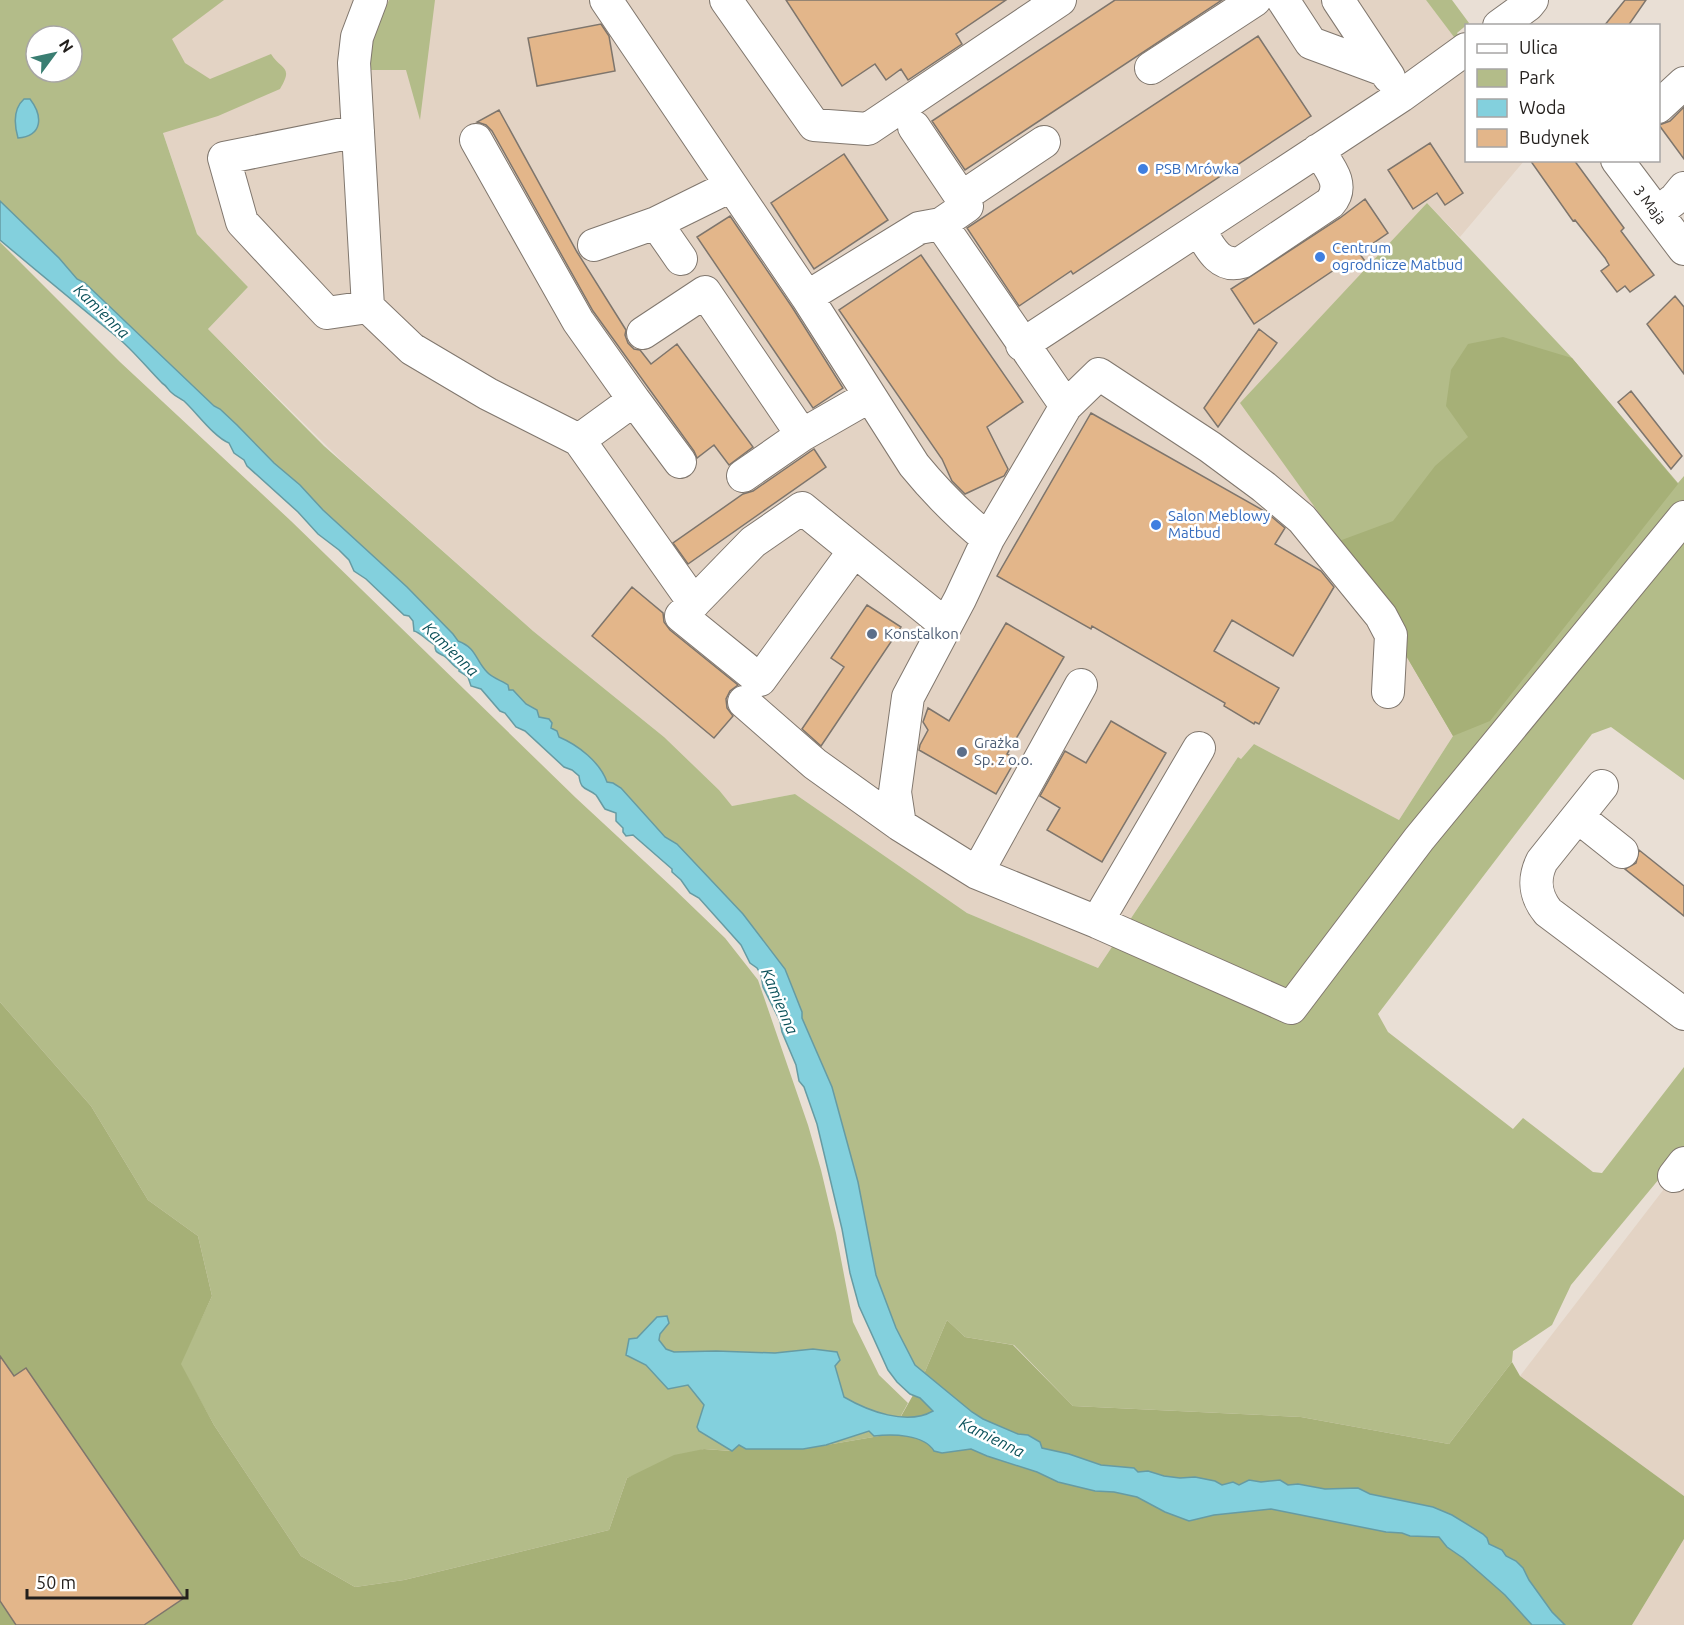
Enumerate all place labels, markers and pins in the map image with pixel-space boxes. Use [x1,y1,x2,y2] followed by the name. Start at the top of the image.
[1155,160,1239,177] place label: PSB Mrówka
[1136,162,1150,176] marker: PSB Mrówka
[1332,239,1463,273] place label: Centrum ogrodnicze Matbud
[1313,250,1327,264] marker: Centrum ogrodnicze Matbud
[1168,507,1270,541] place label: Salon Meblowy Matbud
[1149,518,1163,532] marker: Salon Meblowy Matbud
[884,625,959,642] place label: Konstalkon
[865,627,879,641] marker: Konstalkon
[974,734,1033,768] place label: Grażka Sp. z o.o.
[955,745,969,759] marker: Grażka Sp. z o.o.

